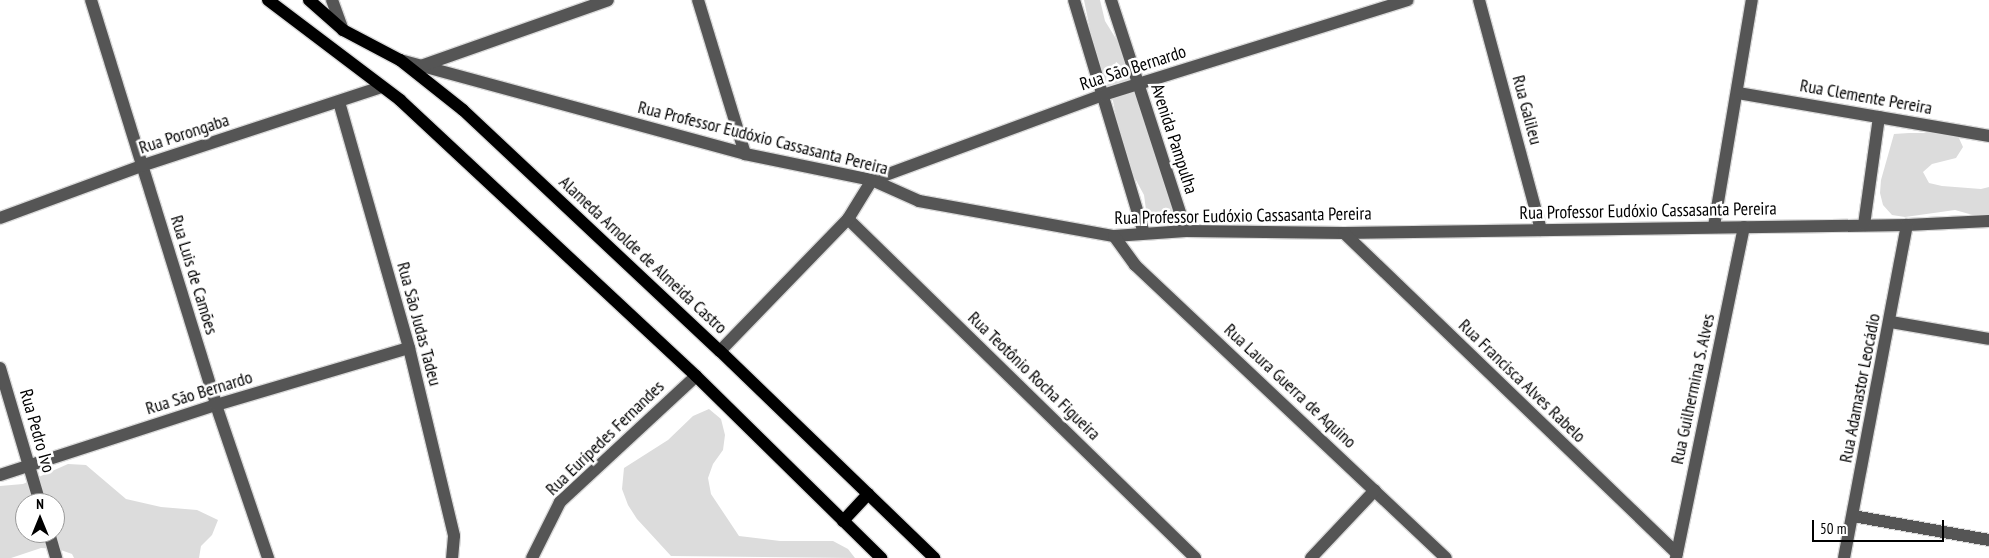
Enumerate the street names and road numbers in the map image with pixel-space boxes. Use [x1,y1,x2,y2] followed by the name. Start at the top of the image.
[1077,41,1189,95] street label: Rua São Bernardo
[1507,73,1547,147] street label: Rua Galileu
[1798,75,1934,119] street label: Rua Clemente Pereira
[1146,81,1202,197] street label: Avenida Pampulha
[636,96,890,180] street label: Rua Professor Eudóxio Cassasanta Pereira
[136,109,232,159] street label: Rua Porongaba
[554,171,732,339] street label: Alameda Arnolde de Almeida Castro
[1519,198,1777,224] street label: Rua Professor Eudóxio Cassasanta Pereira
[1114,203,1372,229] street label: Rua Professor Eudóxio Cassasanta Pereira
[166,213,222,337] street label: Rua Luis de Camões
[392,259,446,389] street label: Rua São Judas Tadeu
[963,307,1105,445] street label: Rua Teotônio Rocha Figueira
[1666,311,1720,467] street label: Rua Guilhermina S. Alves
[1835,311,1885,465] street label: Rua Adamastor Leocádio
[1454,315,1590,447] street label: Rua Francisca Alves Rabelo
[1219,319,1361,453] street label: Rua Laura Guerra de Aquino
[143,367,255,419] street label: Rua São Bernardo
[541,376,669,500] street label: Rua Eurípedes Fernandes
[15,387,59,475] street label: Rua Pedro Ivo

